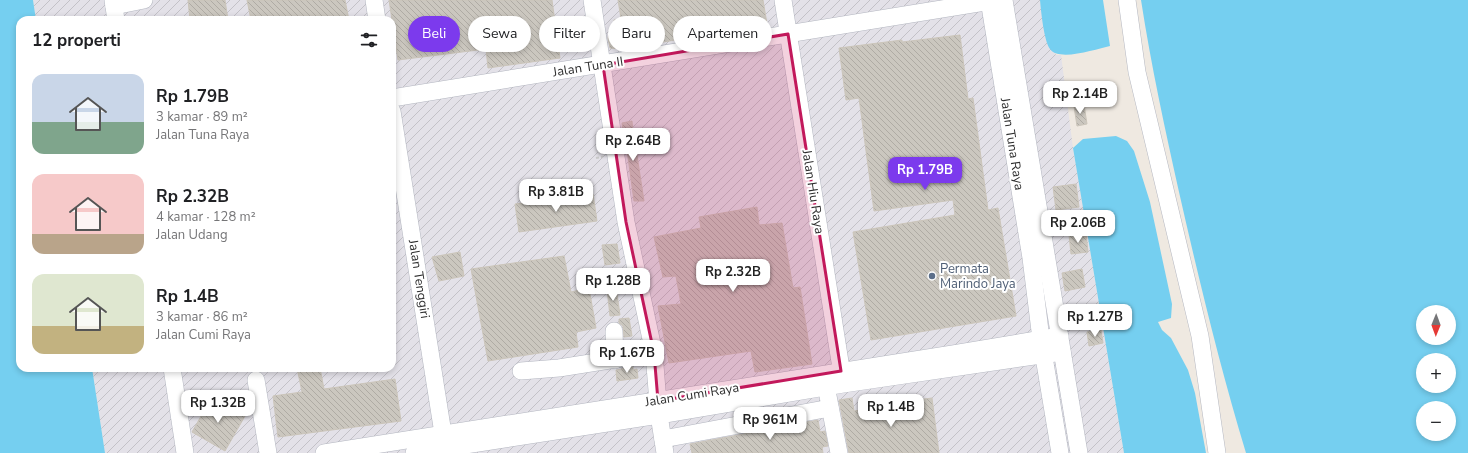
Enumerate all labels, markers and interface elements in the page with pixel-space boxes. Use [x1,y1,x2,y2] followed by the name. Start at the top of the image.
[408,16,460,52] chip: Beli
[468,16,531,52] chip: Sewa
[539,16,600,52] chip: Filter
[608,16,665,52] chip: Baru
[673,16,772,52] chip: Apartemen
[32,29,121,52] text: 12 properti
[358,29,380,51] icon: filters
[551,53,624,82] street label: Jalan Tuna II
[1039,81,1121,115] pin: Rp 2.14B
[156,85,229,108] text: Rp 1.79B
[1052,85,1108,103] text: Rp 2.14B
[64,90,112,138] icon: home
[996,96,1028,191] street label: Jalan Tuna Raya
[156,108,248,126] text: 3 kamar · 89 m²
[156,126,249,144] text: Jalan Tuna Raya
[592,128,674,162] pin: Rp 2.64B
[605,132,661,150] text: Rp 2.64B
[797,148,829,235] street label: Jalan Hiu Raya
[884,157,966,191] pin: Rp 1.79B
[897,161,953,179] text: Rp 1.79B
[515,179,597,213] pin: Rp 3.81B
[528,183,584,201] text: Rp 3.81B
[156,185,229,208] text: Rp 2.32B
[64,190,112,238] icon: home
[156,208,256,226] text: 4 kamar · 128 m²
[1037,210,1119,244] pin: Rp 2.06B
[1050,214,1106,232] text: Rp 2.06B
[156,226,228,244] text: Jalan Udang
[404,237,434,320] street label: Jalan Tenggiri
[692,259,774,293] pin: Rp 2.32B
[940,260,1016,293] place label: Permata Marindo Jaya
[705,263,761,281] text: Rp 2.32B
[572,268,654,302] pin: Rp 1.28B
[927,271,937,281] marker: Permata Marindo Jaya
[585,272,641,290] text: Rp 1.28B
[156,285,219,308] text: Rp 1.4B
[64,290,112,338] icon: home
[1054,304,1136,338] pin: Rp 1.27B
[1416,305,1456,345] north arrow
[1416,305,1456,441] map controls
[156,308,248,326] text: 3 kamar · 86 m²
[1067,308,1123,326] text: Rp 1.27B
[156,326,251,344] text: Jalan Cumi Raya
[586,340,668,374] pin: Rp 1.67B
[599,344,655,362] text: Rp 1.67B
[1416,353,1456,393] button: +
[643,379,740,411] street label: Jalan Cumi Raya
[177,390,259,424] pin: Rp 1.32B
[190,394,246,412] text: Rp 1.32B
[854,394,928,428] pin: Rp 1.4B
[867,398,915,416] text: Rp 1.4B
[1416,401,1456,441] button: −
[733,407,807,441] pin: Rp 961M
[743,411,797,429] text: Rp 961M

